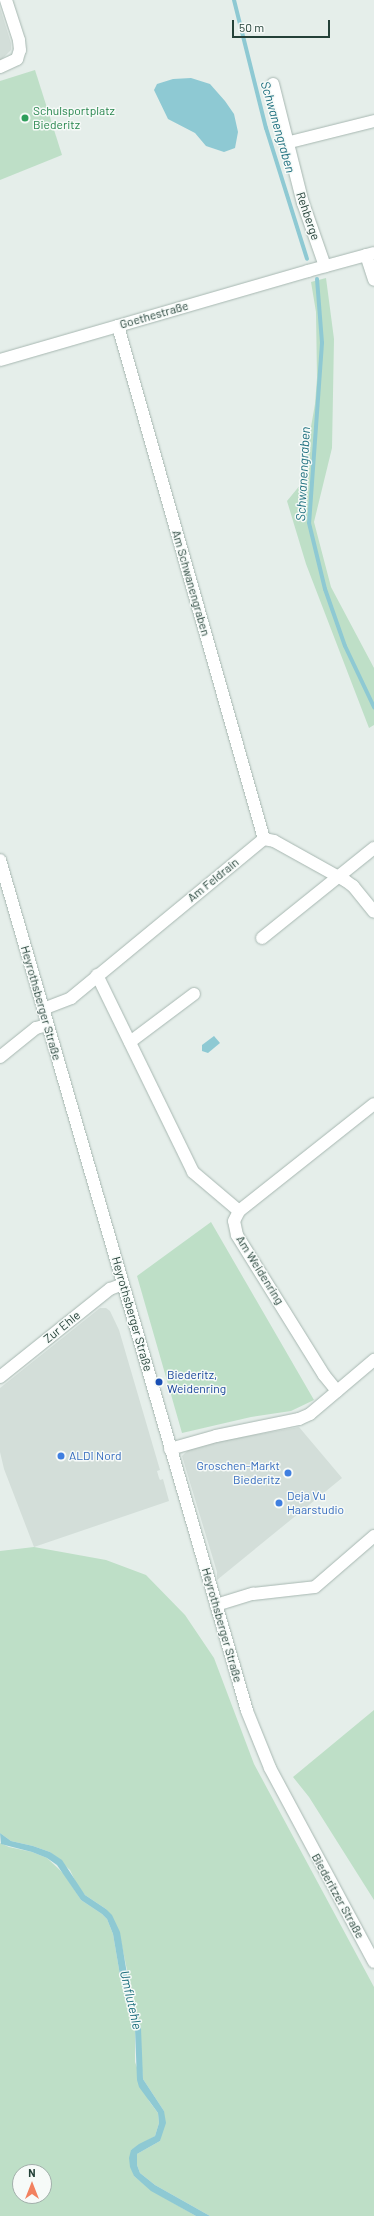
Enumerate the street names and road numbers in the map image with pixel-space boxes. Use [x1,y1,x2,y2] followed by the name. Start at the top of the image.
[293,190,323,242] street label: Rehberge
[118,298,190,332] street label: Goethestraße
[169,528,213,638] street label: Am Schwanengraben
[185,855,241,905] street label: Am Feldrain
[18,944,64,1062] street label: Heyrothsberger Straße
[233,1233,287,1307] street label: Am Weidenring
[109,1255,155,1373] street label: Heyrothsberger Straße
[41,1308,83,1346] street label: Zur Ehle
[199,1566,245,1684] street label: Heyrothsberger Straße
[309,1851,367,1941] street label: Biederitzer Straße

